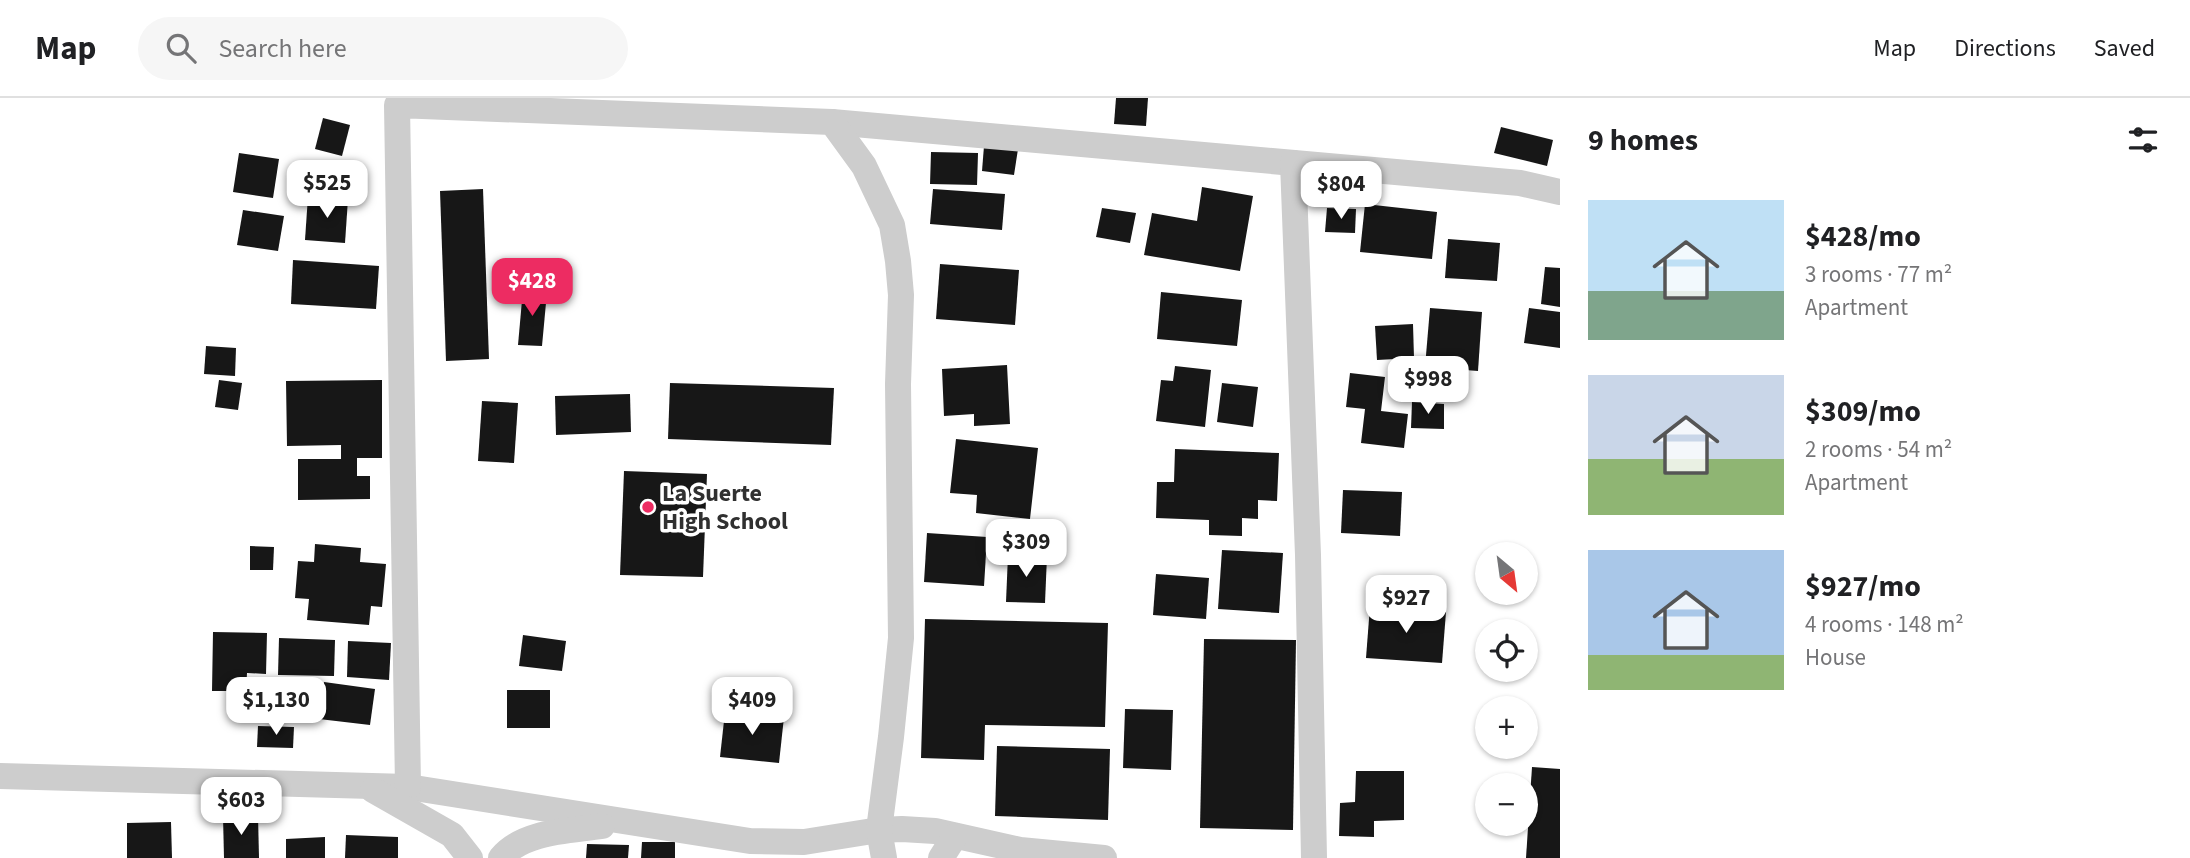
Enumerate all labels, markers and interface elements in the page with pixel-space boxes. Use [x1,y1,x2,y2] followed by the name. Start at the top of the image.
[138,17,628,80] search box
[35,25,96,72] text: Map
[162,29,200,67] icon: search
[218,30,347,67] text: Search here
[1873,31,1916,66] text: Map
[1954,31,2056,66] text: Directions
[2094,31,2155,66] text: Saved
[1588,119,1698,162] text: 9 homes
[2124,121,2162,159] icon: filters
[286,160,368,220] pin: $525
[1300,162,1382,221] pin: $804
[303,166,351,199] text: $525
[1317,167,1365,200] text: $804
[1805,215,1921,258] text: $428/mo
[1644,228,1728,312] icon: home
[491,258,573,318] pin: $428
[1805,258,1952,291] text: 3 rooms · 77 m²
[508,264,556,297] text: $428
[1805,291,1908,324] text: Apartment
[1387,356,1469,416] pin: $998
[1404,362,1452,395] text: $998
[1805,390,1921,433] text: $309/mo
[1644,403,1728,487] icon: home
[1805,433,1952,466] text: 2 rooms · 54 m²
[1805,466,1908,499] text: Apartment
[662,476,788,539] place label: La Suerte High School
[640,499,656,515] marker: La Suerte High School
[985,519,1067,579] pin: $309
[1002,525,1050,558] text: $309
[1475,542,1538,606] north arrow
[1475,542,1538,836] map controls
[1805,565,1921,608] text: $927/mo
[1365,575,1447,635] pin: $927
[1644,578,1728,662] icon: home
[1382,581,1430,614] text: $927
[1805,608,1964,641] text: 4 rooms · 148 m²
[1475,619,1538,682] button: locate
[1805,641,1866,674] text: House
[219,678,333,737] pin: $1,130
[711,678,793,737] pin: $409
[242,683,310,716] text: $1,130
[728,683,776,716] text: $409
[1475,696,1538,759] button: +
[1475,773,1538,836] button: −
[200,778,282,837] pin: $603
[217,783,265,816] text: $603

